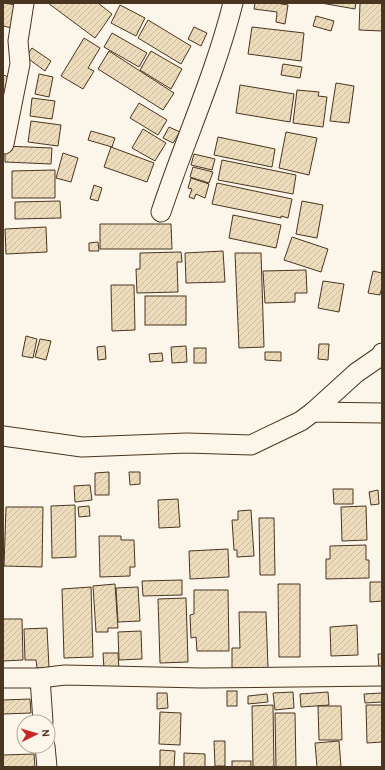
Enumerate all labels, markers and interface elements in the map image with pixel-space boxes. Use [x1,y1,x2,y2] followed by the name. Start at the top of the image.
[16,714,56,754] north arrow
[39,729,52,738] text: N

